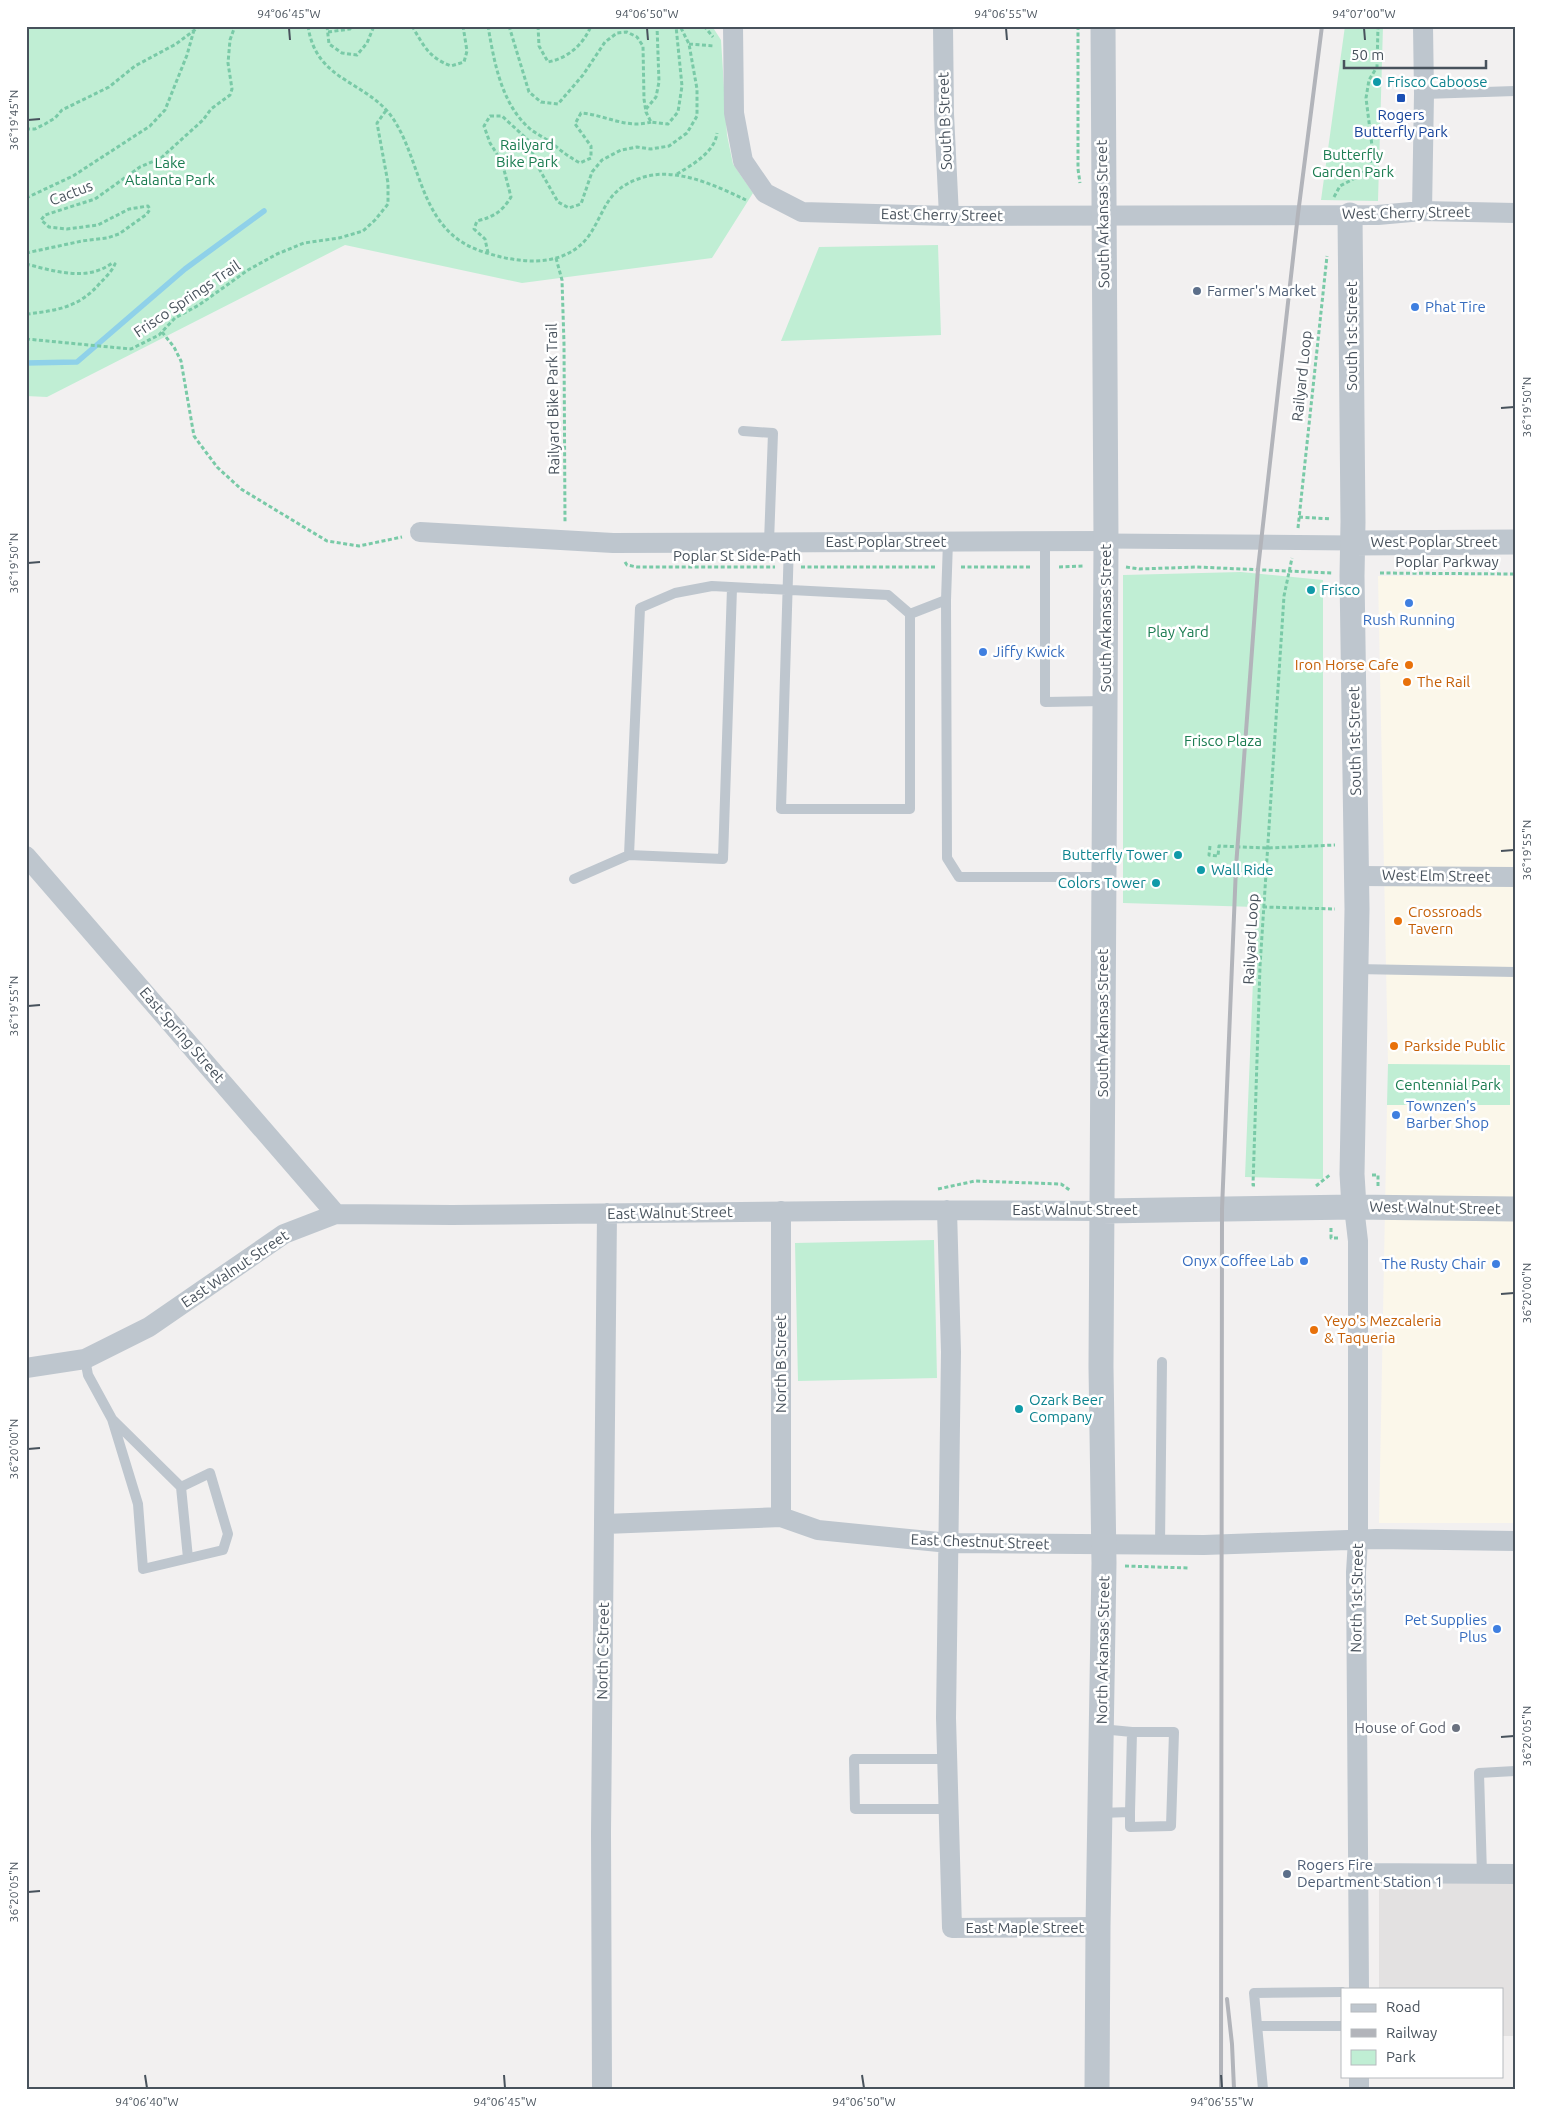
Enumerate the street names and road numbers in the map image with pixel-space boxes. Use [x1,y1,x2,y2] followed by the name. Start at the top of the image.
[934,72,955,170] street label: South B Street
[1093,140,1112,288] street label: South Arkansas Street
[47,177,95,209] street label: Cactus
[1342,203,1470,222] street label: West Cherry Street
[881,205,1003,224] street label: East Cherry Street
[130,257,243,340] street label: Frisco Springs Trail
[1343,281,1360,391] street label: South 1st Street
[543,323,562,475] street label: Railyard Bike Park Trail
[1288,330,1315,422] street label: Railyard Loop
[826,533,947,550] street label: East Poplar Street
[1371,533,1498,550] street label: West Poplar Street
[1097,544,1114,692] street label: South Arkansas Street
[673,547,801,564] street label: Poplar St Side-Path
[1395,553,1499,570] street label: Poplar Parkway
[1345,686,1364,796] street label: South 1st Street
[1382,866,1490,885] street label: West Elm Street
[1240,893,1261,985] street label: Railyard Loop
[1094,949,1111,1097] street label: South Arkansas Street
[136,984,228,1086] street label: East Spring Street
[1369,1198,1501,1217] street label: West Walnut Street
[1012,1201,1138,1218] street label: East Walnut Street
[607,1203,733,1222] street label: East Walnut Street
[178,1226,292,1311] street label: East Walnut Street
[772,1315,789,1413] street label: North B Street
[910,1531,1050,1552] street label: East Chestnut Street
[1347,1543,1366,1653] street label: North 1st Street
[1093,1576,1112,1724] street label: North Arkansas Street
[593,1602,612,1700] street label: North C Street
[966,1919,1085,1936] street label: East Maple Street

